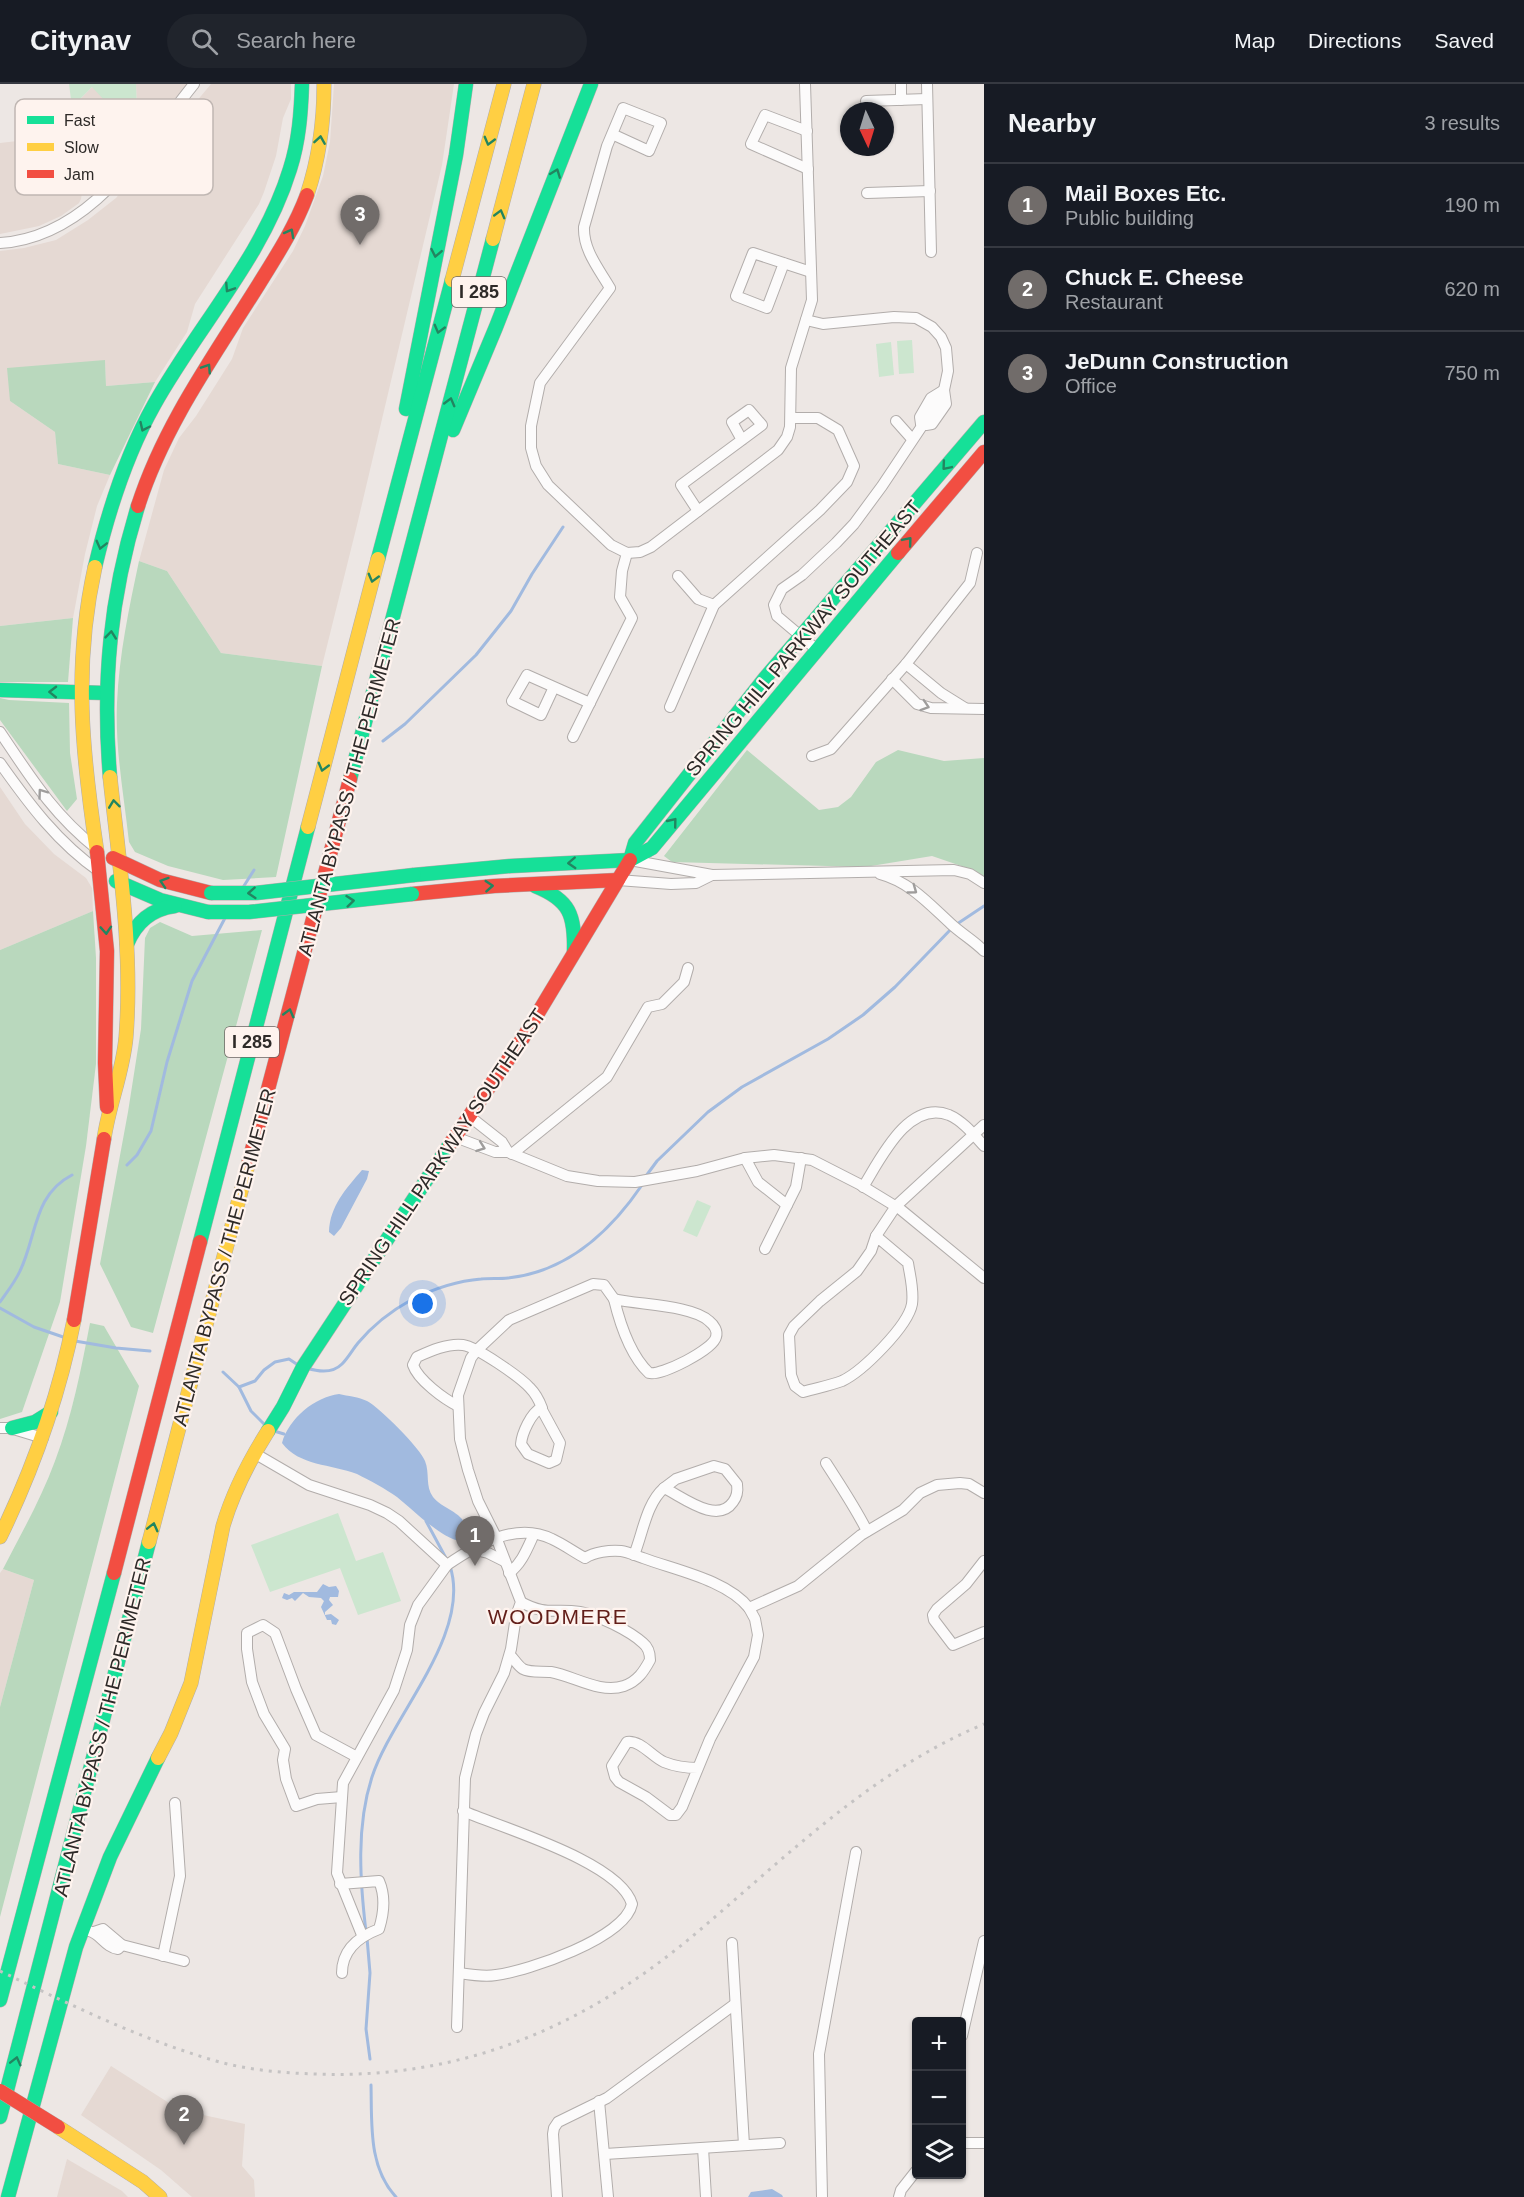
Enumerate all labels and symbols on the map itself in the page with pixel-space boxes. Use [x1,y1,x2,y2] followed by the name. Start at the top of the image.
[15,99,213,195] legend
[840,102,894,156] north arrow
[64,112,96,129] text: Fast
[314,135,326,144] one-way arrow
[484,135,497,145] one-way arrow
[64,139,99,156] text: Slow
[64,166,94,183] text: Jam
[549,168,561,179] one-way arrow
[340,196,380,245] pin: 3
[493,209,505,220] one-way arrow
[283,229,294,239] one-way arrow
[430,248,443,258] one-way arrow
[452,277,506,307] road number: I 285
[224,282,236,292] one-way arrow
[434,323,446,334] one-way arrow
[199,364,210,375] one-way arrow
[443,397,455,408] one-way arrow
[140,421,152,432] one-way arrow
[942,459,953,470] one-way arrow
[681,496,925,780] street label: SPRING HILL PARKWAY SOUTHEAST
[901,537,912,548] one-way arrow
[96,539,108,550] one-way arrow
[368,572,380,583] one-way arrow
[293,616,405,958] street label: ATLANTA BYPASS / THE PERIMETER
[104,630,117,640] one-way arrow
[49,686,58,698] one-way arrow
[919,698,930,711] one-way arrow
[318,762,331,772] one-way arrow
[38,789,49,800] one-way arrow
[108,800,121,809] one-way arrow
[666,818,677,829] one-way arrow
[567,857,576,870] one-way arrow
[159,877,170,889] one-way arrow
[485,880,494,893] one-way arrow
[907,883,918,894] one-way arrow
[247,886,256,899] one-way arrow
[345,895,355,908] one-way arrow
[99,926,112,935] one-way arrow
[334,1005,550,1309] street label: SPRING HILL PARKWAY SOUTHEAST
[281,1008,294,1018] one-way arrow
[225,1027,279,1057] road number: I 285
[168,1086,280,1428] street label: ATLANTA BYPASS / THE PERIMETER
[475,1140,486,1152] one-way arrow
[408,1289,437,1318] your location
[456,1516,494,1566] pin: 1
[146,1522,158,1532] one-way arrow
[49,1555,155,1899] street label: ATLANTA BYPASS / THE PERIMETER
[488,1605,628,1628] district label: WOODMERE
[8,2056,21,2066] one-way arrow
[164,2096,204,2145] pin: 2

